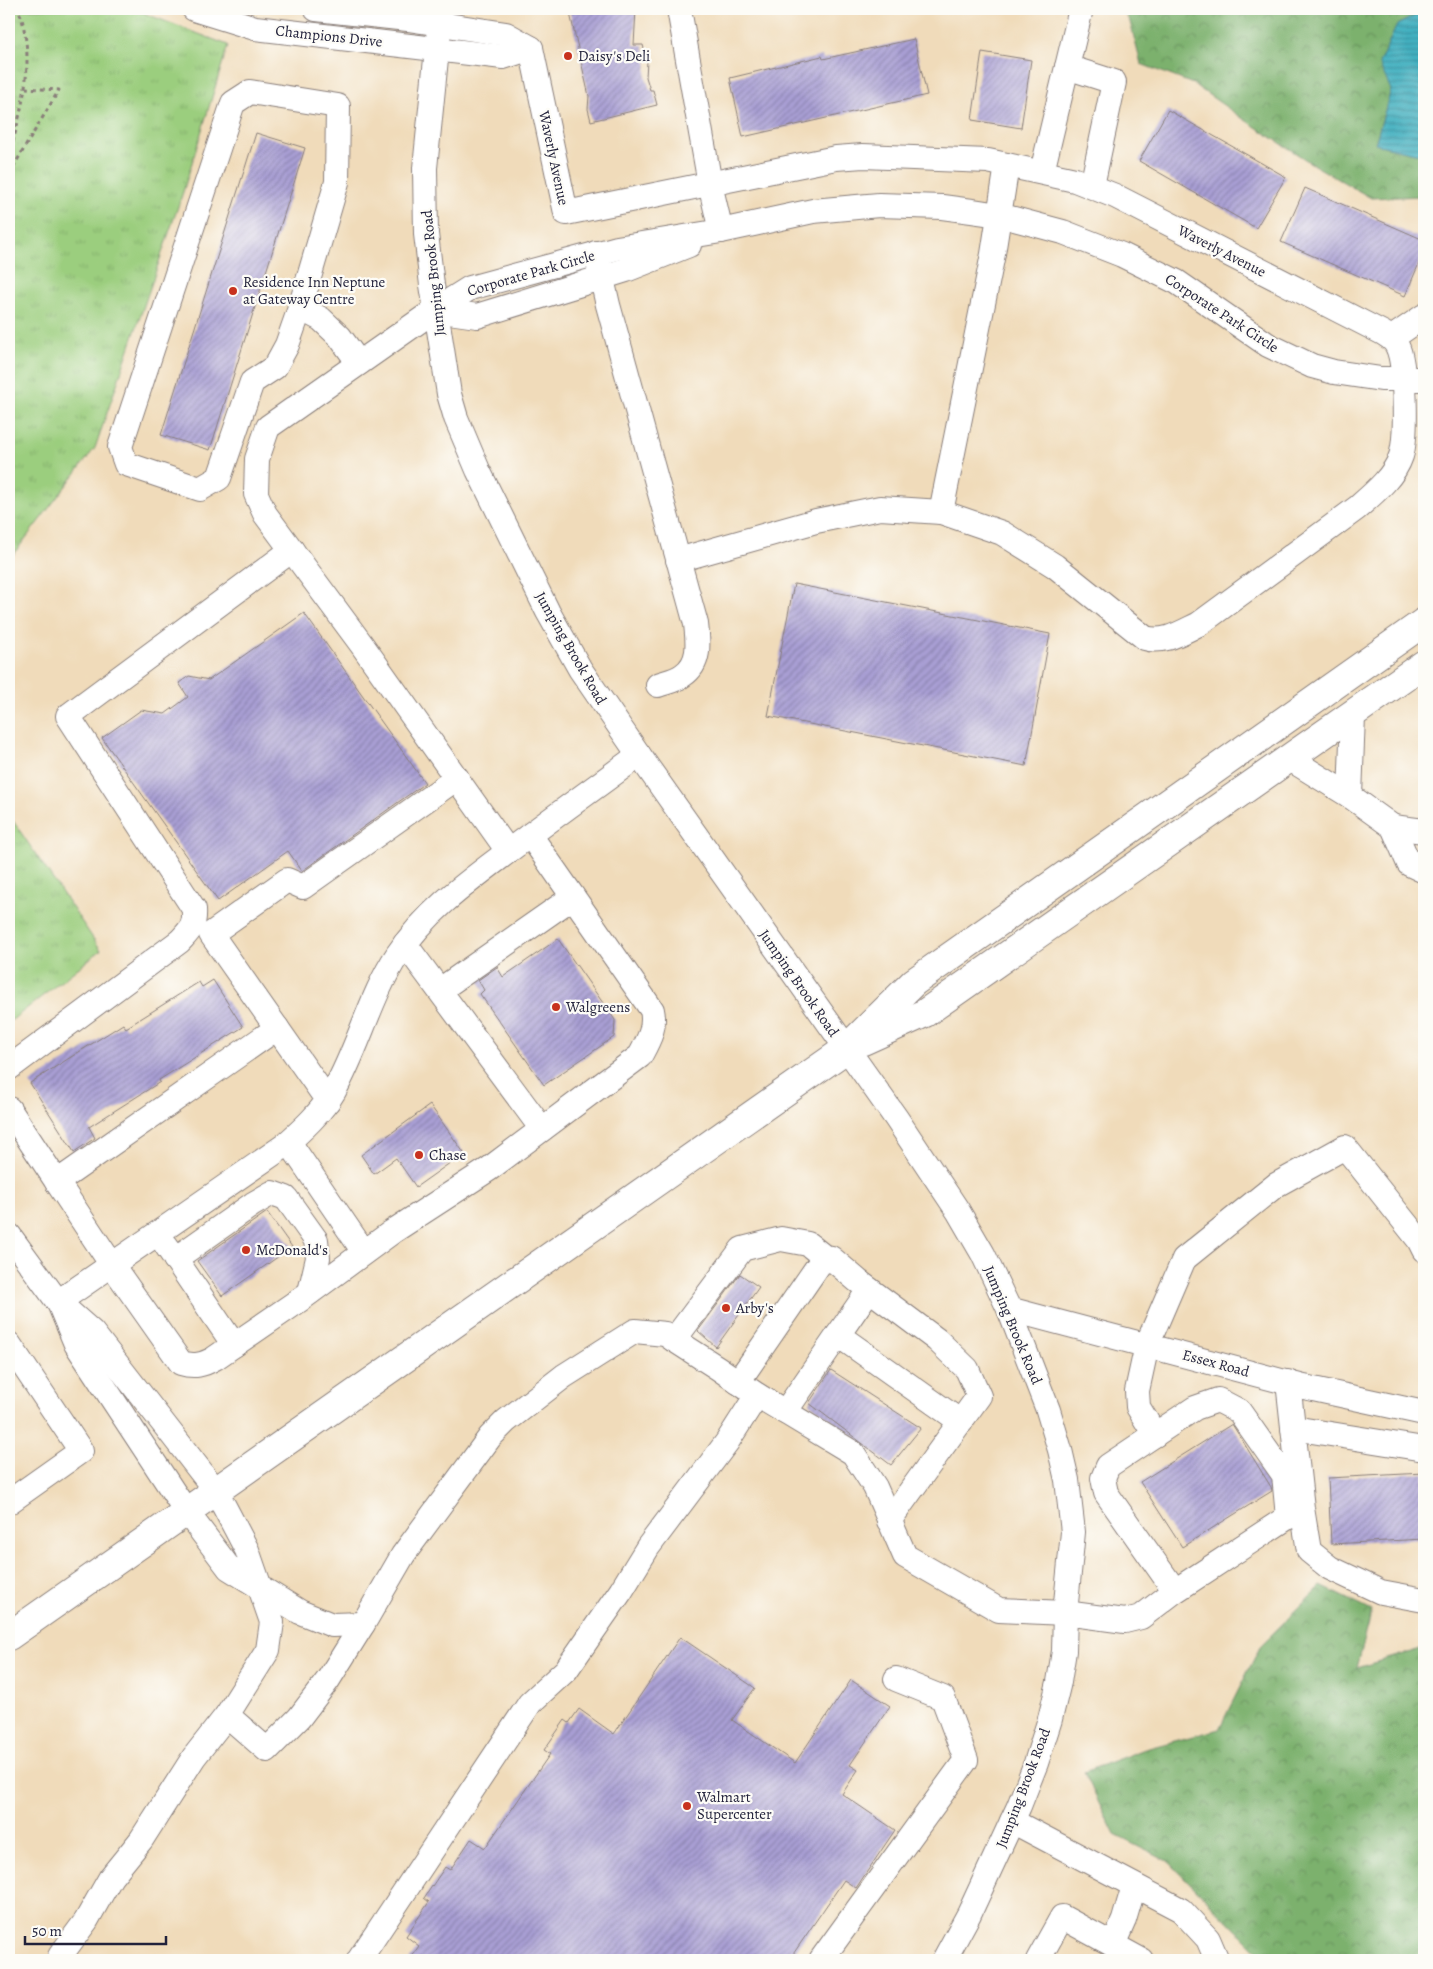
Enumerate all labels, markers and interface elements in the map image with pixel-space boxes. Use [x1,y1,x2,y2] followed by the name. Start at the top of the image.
[275,20,384,52] street label: Champions Drive
[578,46,650,66] place label: Daisy's Deli
[562,50,574,62] marker: Daisy's Deli
[534,108,574,207] street label: Waverly Avenue
[416,208,450,337] street label: Jumping Brook Road
[1174,220,1270,282] street label: Waverly Avenue
[465,245,597,301] street label: Corporate Park Circle
[1161,269,1283,357] street label: Corporate Park Circle
[243,272,386,309] place label: Residence Inn Neptune at Gateway Centre
[227,285,239,297] marker: Residence Inn Neptune at Gateway Centre
[531,588,612,709] street label: Jumping Brook Road
[754,925,844,1041] street label: Jumping Brook Road
[565,997,630,1017] place label: Walgreens
[550,1001,562,1013] marker: Walgreens
[429,1145,466,1165] place label: Chase
[413,1149,425,1161] marker: Chase
[256,1240,328,1260] place label: McDonald's
[240,1244,252,1256] marker: McDonald's
[979,1263,1047,1388] street label: Jumping Brook Road
[735,1298,774,1318] place label: Arby's
[720,1302,732,1314] marker: Arby's
[1180,1344,1253,1382] street label: Essex Road
[991,1724,1055,1851] street label: Jumping Brook Road
[696,1787,772,1824] place label: Walmart Supercenter
[681,1800,693,1812] marker: Walmart Supercenter
[25,1914,166,1946] scale bar
[32,1921,62,1941] text: 50 m

